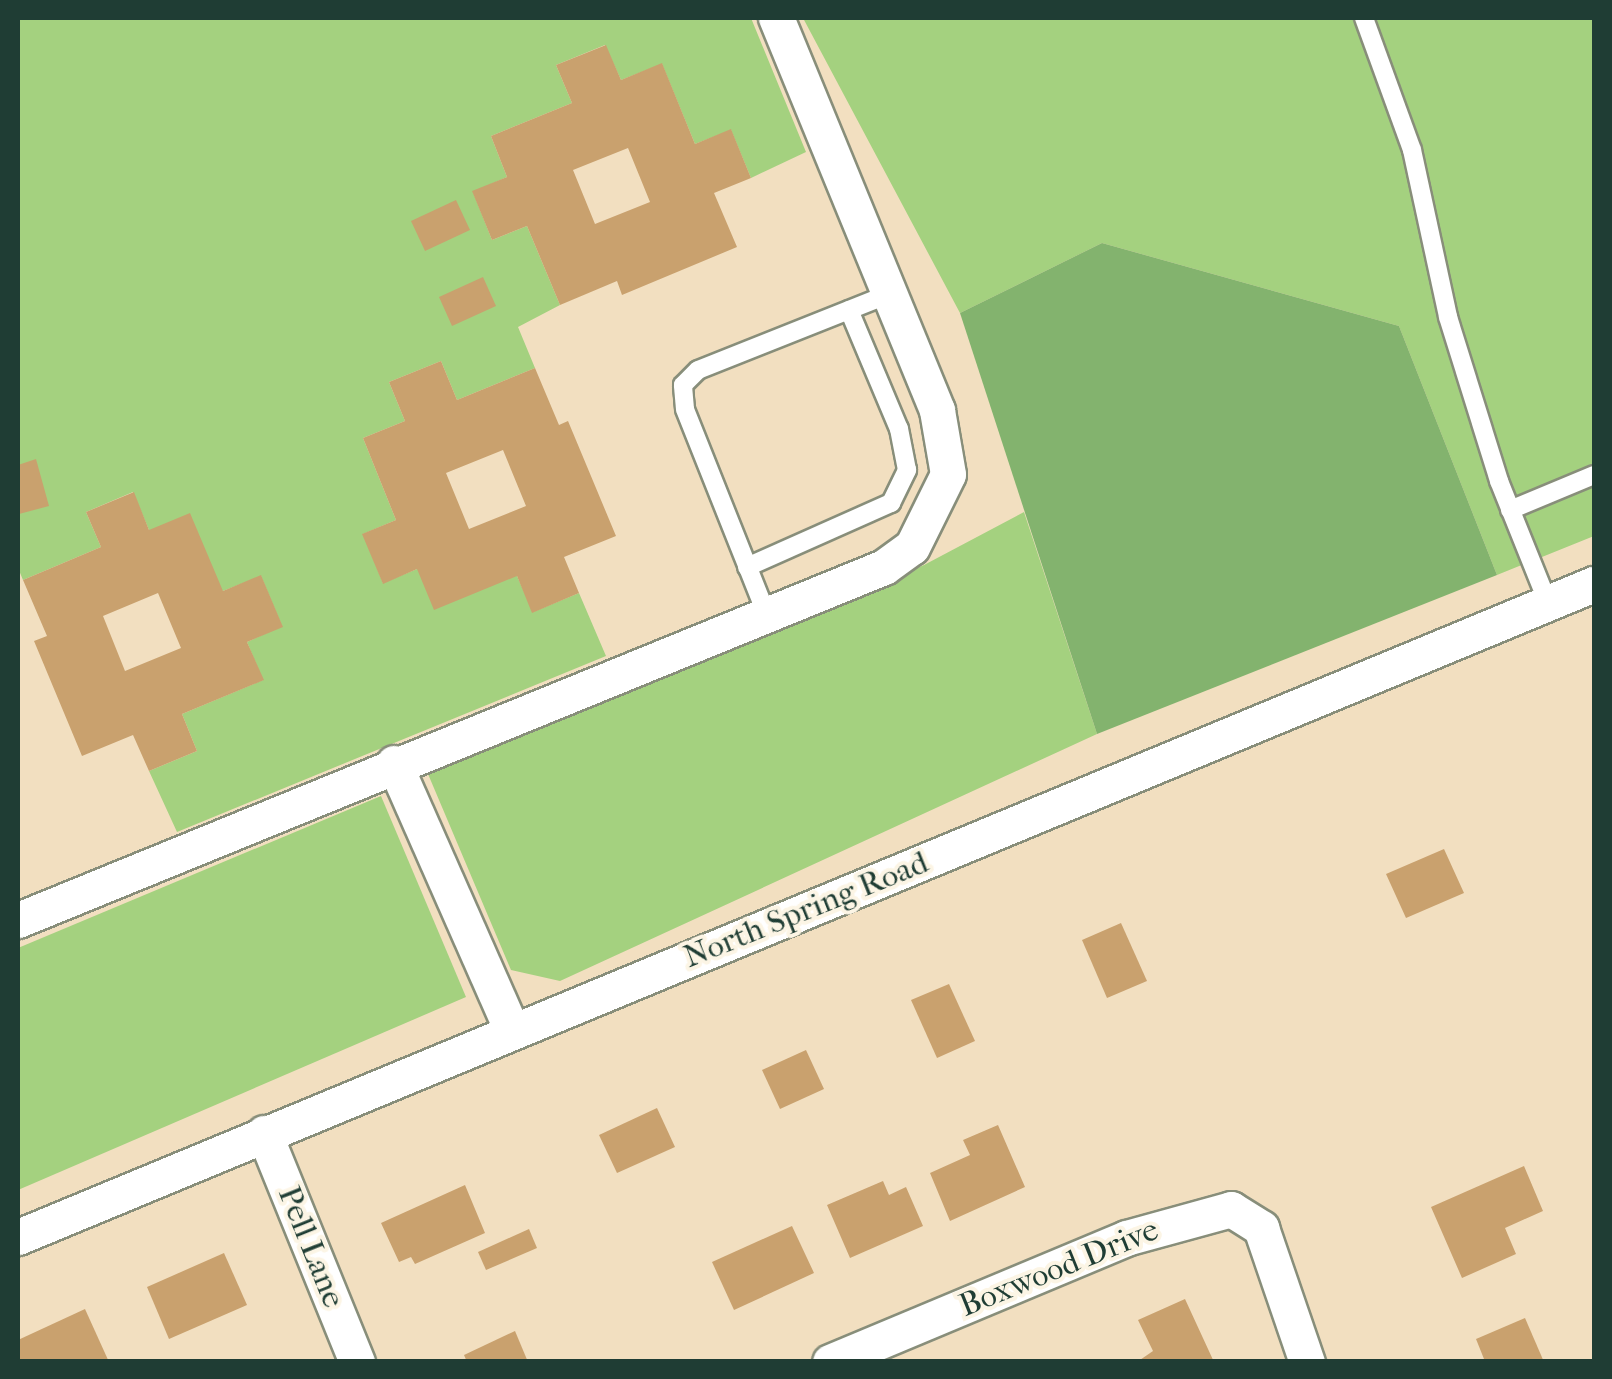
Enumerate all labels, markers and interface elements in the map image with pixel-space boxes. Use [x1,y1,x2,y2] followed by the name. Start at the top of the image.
[678,843,934,977] street label: North Spring Road
[269,1181,353,1313] street label: Pell Lane
[954,1211,1164,1325] street label: Boxwood Drive

